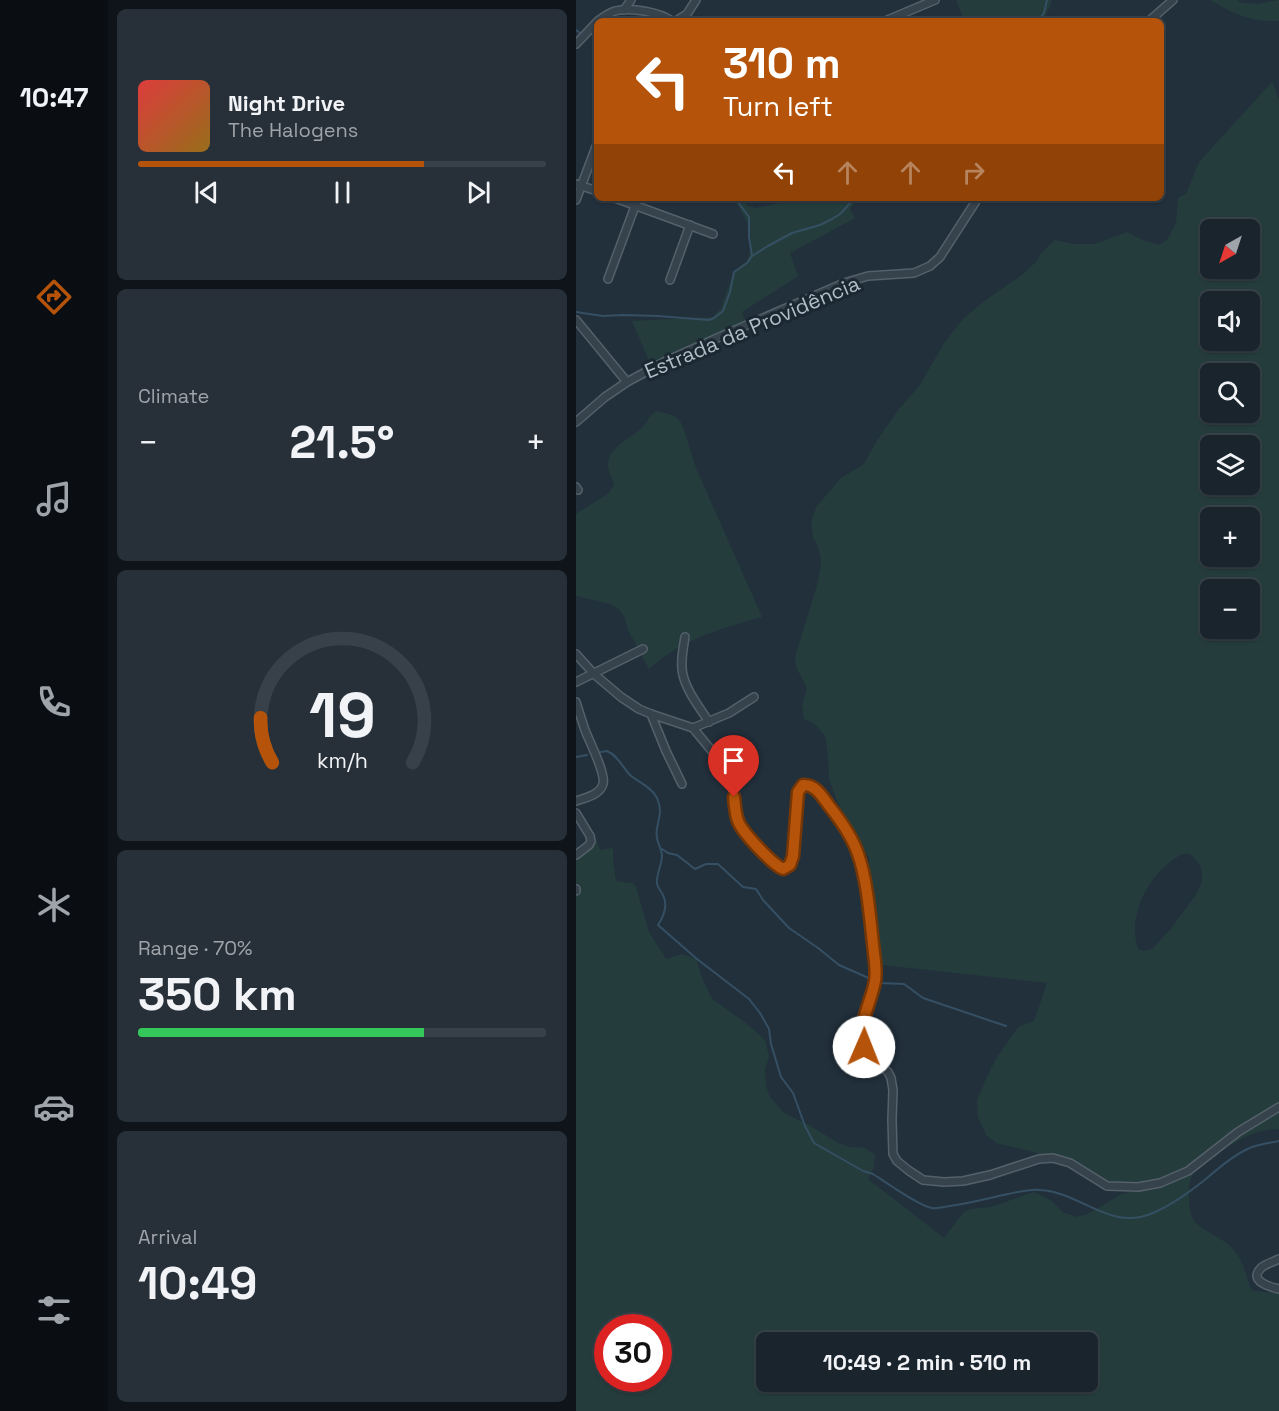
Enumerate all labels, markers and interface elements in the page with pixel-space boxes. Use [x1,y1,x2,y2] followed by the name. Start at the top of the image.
[723,37,841,90] text: 310 m
[624,42,702,120] icon: left
[20,80,88,115] text: 10:47
[228,89,345,117] text: Night Drive
[723,89,833,124] text: Turn left
[228,117,358,143] text: The Halogens
[768,156,801,189] icon: left
[831,156,864,189] icon: ahead
[894,156,927,189] icon: ahead
[957,156,990,189] icon: right
[190,176,223,209] icon: previous
[326,176,359,209] icon: pause
[462,176,495,209] icon: next
[1200,219,1260,279] north arrow
[1200,219,1260,639] map controls
[640,269,864,385] street label: Estrada da Providência
[33,276,75,318] icon: directions
[1200,291,1260,351] button: sound
[1200,363,1260,423] button: search
[138,383,209,409] text: Climate
[289,414,395,471] text: 21.5°
[138,422,158,464] text: −
[526,422,546,464] text: +
[1200,435,1260,495] button: layers
[33,478,75,520] icon: music
[1200,507,1260,567] button: +
[1200,579,1260,639] button: −
[309,676,375,755] text: 19
[33,681,75,723] icon: phone
[708,735,759,797] pin
[717,744,750,777] icon: arrive
[316,747,368,774] text: km/h
[33,884,75,926] icon: climate
[138,935,252,961] text: Range · 70%
[138,966,297,1023] text: 350 km
[832,1015,896,1079] position arrow
[33,1086,75,1128] icon: car
[138,1224,197,1250] text: Arrival
[138,1255,257,1312] text: 10:49
[33,1289,75,1331] icon: filters
[594,1314,672,1392] speed limit sign: 30
[823,1348,1031,1376] text: 10:49 · 2 min · 510 m

